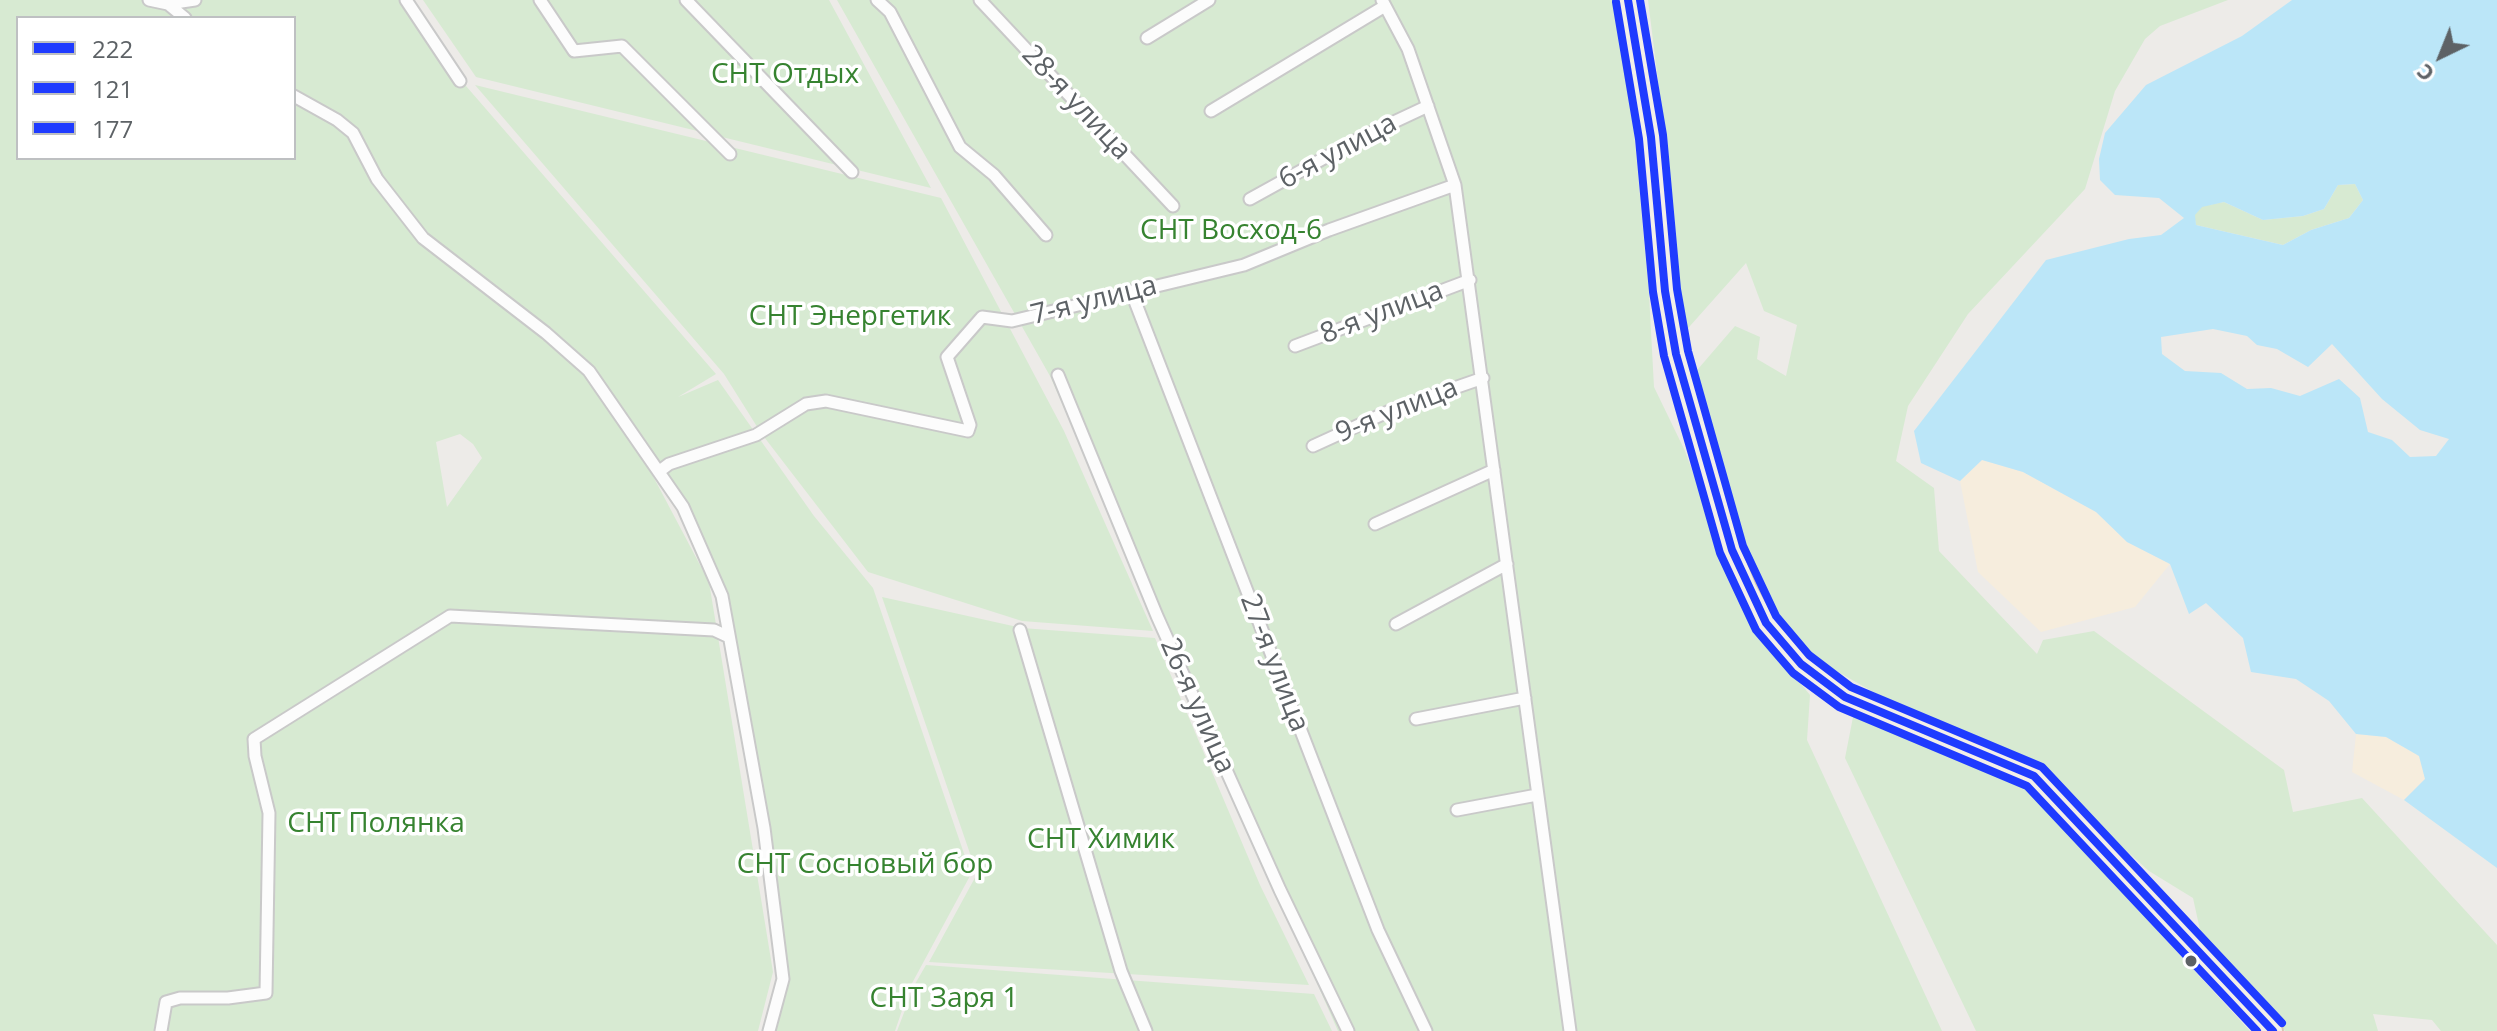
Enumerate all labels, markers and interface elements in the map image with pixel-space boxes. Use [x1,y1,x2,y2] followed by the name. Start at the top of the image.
[16,16,296,160] legend
[2401,16,2481,96] north arrow
[92,32,133,65] text: 222
[1014,39,1138,167] street label: 28-я улица
[711,58,859,92] park label: СНТ Отдых
[2409,58,2440,89] text: С
[92,72,133,105] text: 121
[1273,107,1403,197] street label: 6-я улица
[92,112,133,145] text: 177
[1140,214,1322,248] park label: СНТ Восход-6
[1027,269,1161,333] street label: 7-я улица
[1316,274,1448,352] street label: 8-я улица
[749,300,951,334] park label: СНТ Энергетик
[1331,371,1463,451] street label: 9-я улица
[1232,589,1316,737] street label: 27-я улица
[1152,633,1242,779] street label: 26-я улица
[287,807,465,841] park label: СНТ Полянка
[1027,823,1175,857] park label: СНТ Химик
[737,848,993,882] park label: СНТ Сосновый бор
[2183,953,2199,969] unlabelled marker
[870,982,1018,1016] park label: СНТ Заря 1

